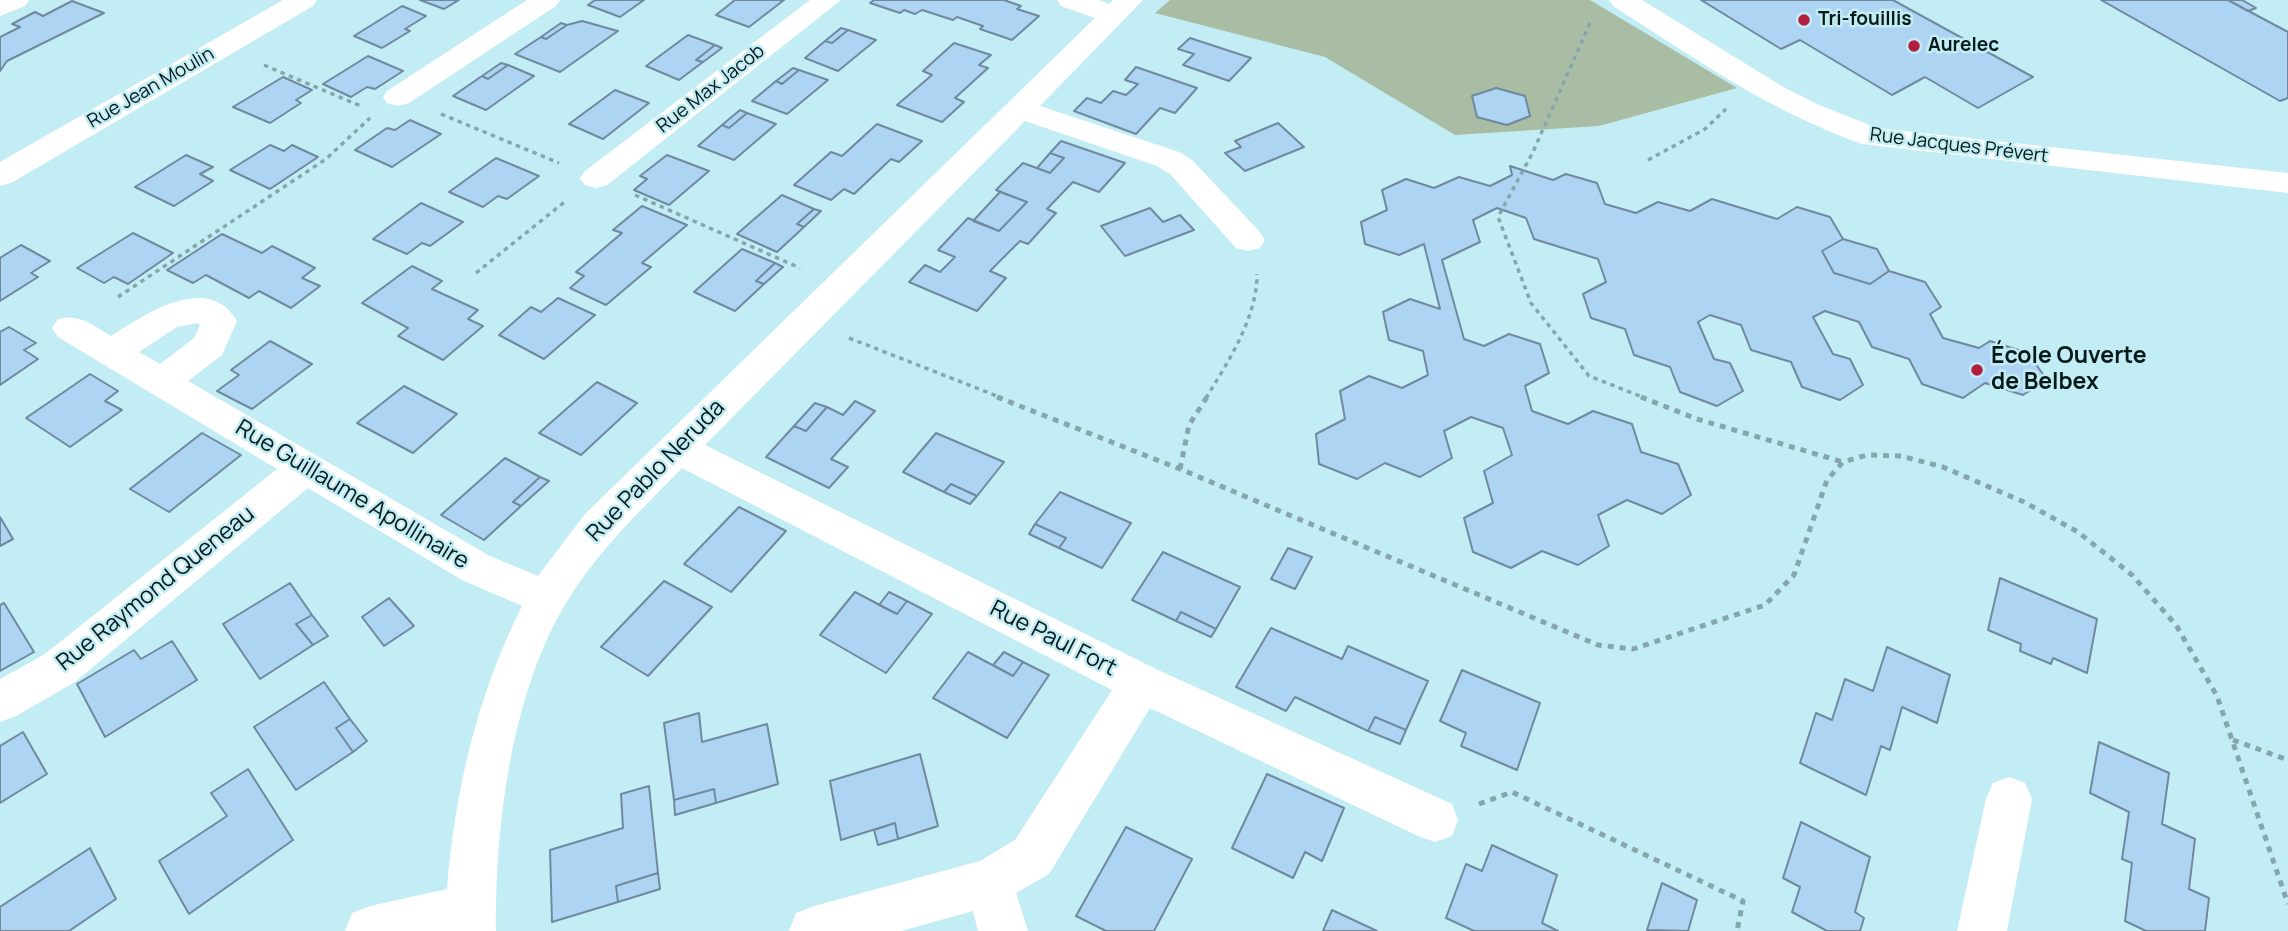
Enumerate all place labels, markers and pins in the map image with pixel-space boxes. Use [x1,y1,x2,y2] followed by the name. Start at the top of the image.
[1818,9,1911,31] place label: Tri-fouillis
[1796,12,1812,28] marker: Tri-fouillis
[1928,35,1999,57] place label: Aurelec
[1906,38,1922,54] marker: Aurelec
[1991,343,2147,397] place label: École Ouverte de Belbex
[1969,362,1985,378] marker: École Ouverte de Belbex

